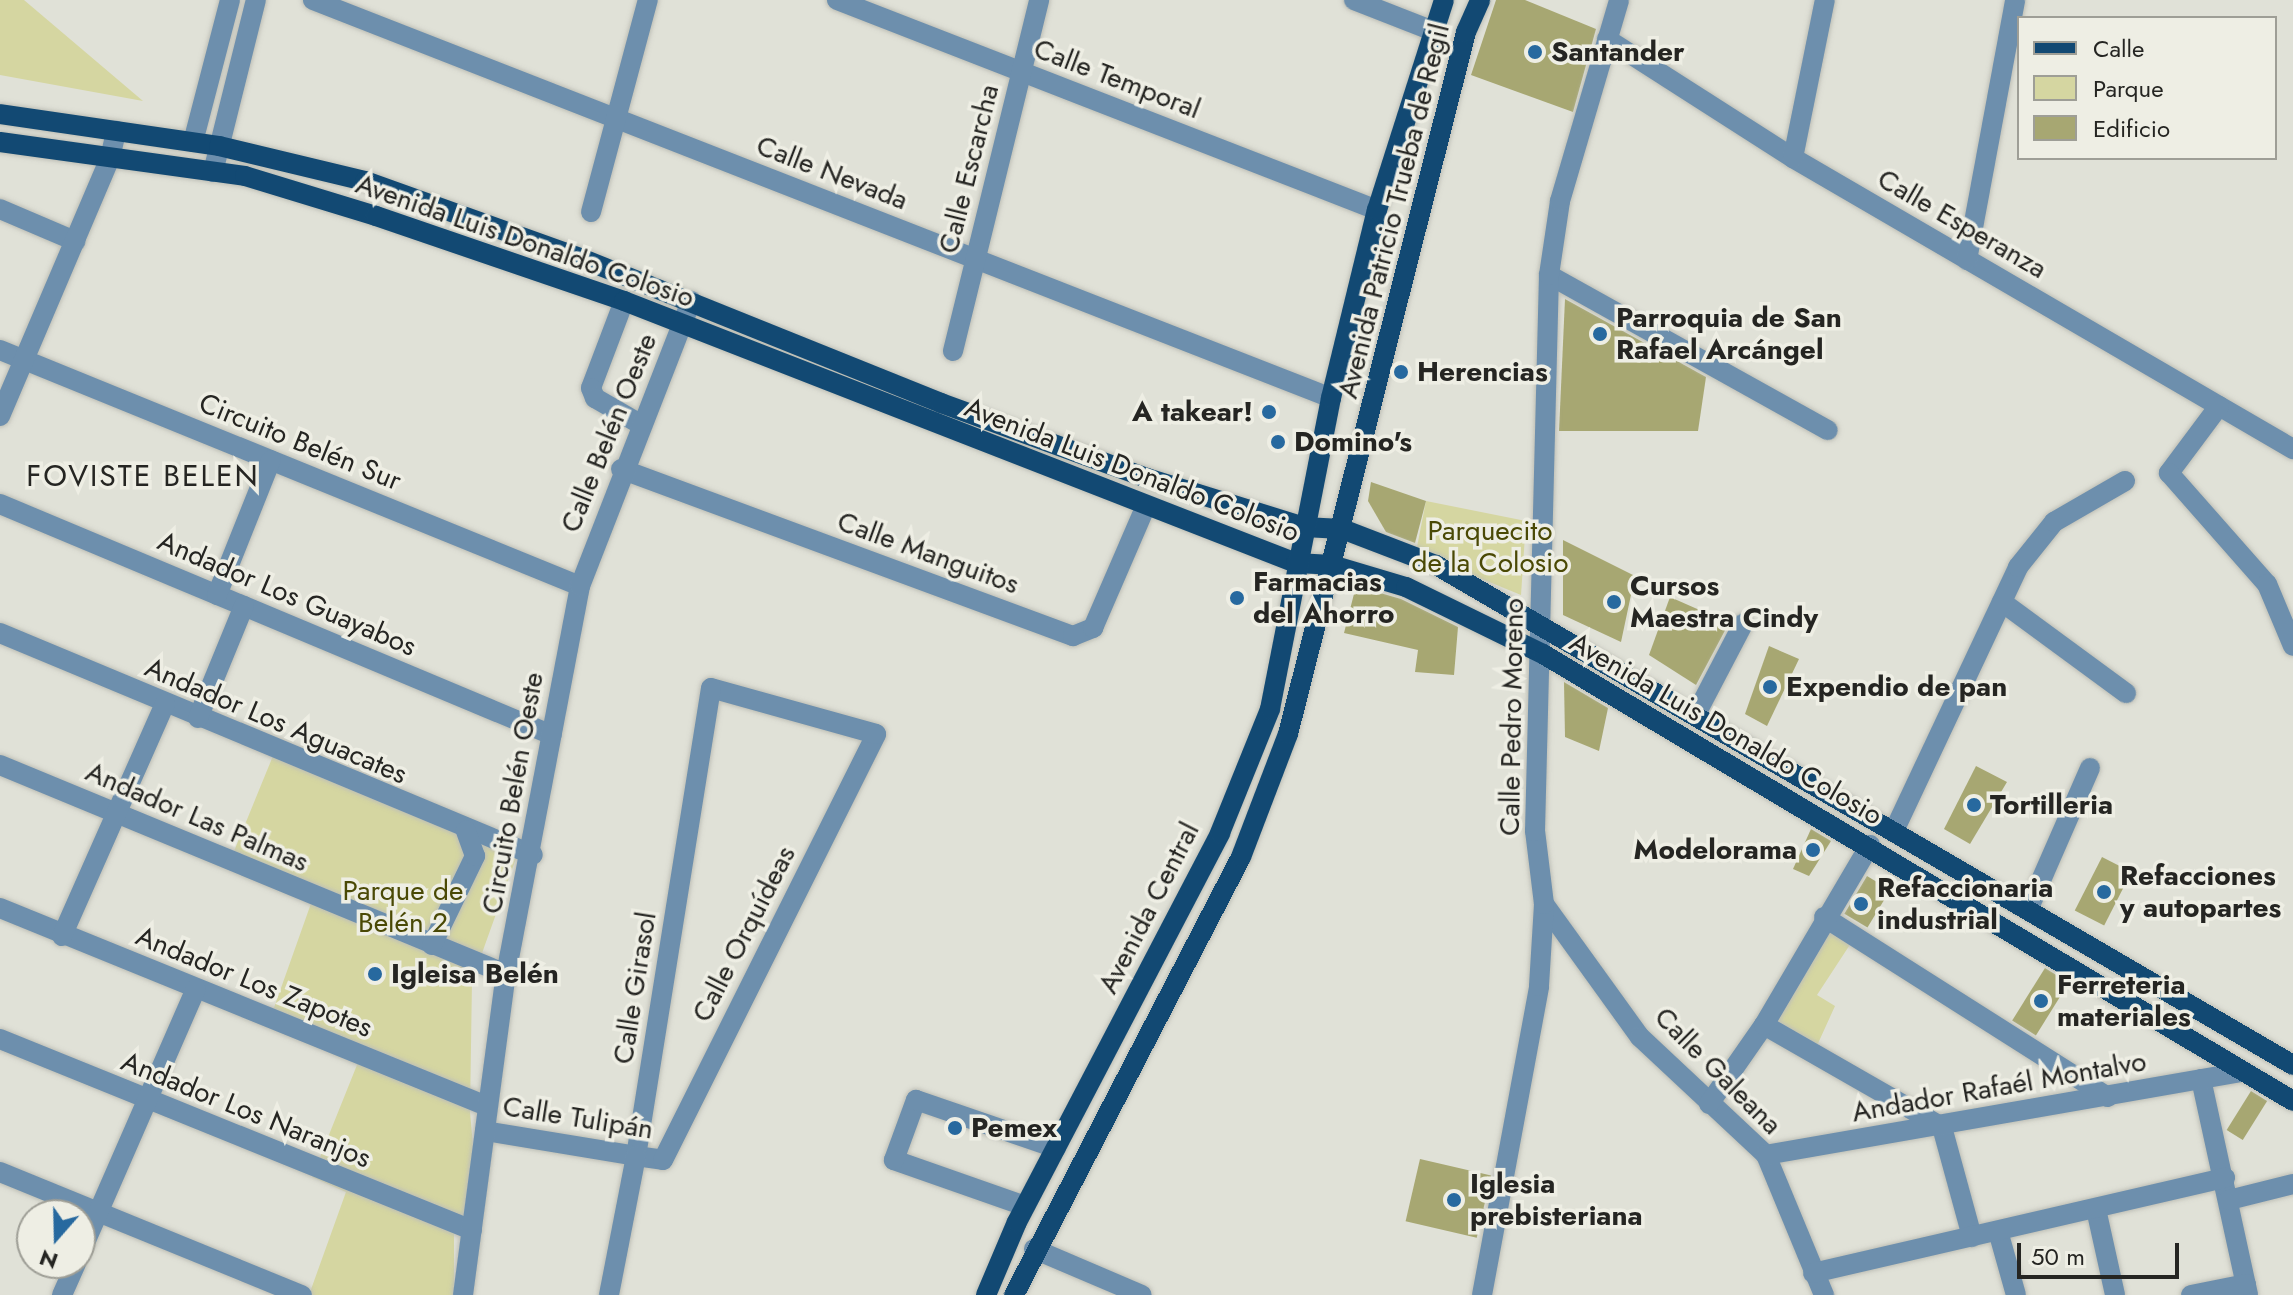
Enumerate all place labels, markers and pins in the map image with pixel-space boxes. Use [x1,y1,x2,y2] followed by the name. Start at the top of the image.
[1551,35,1685,69] place label: Santander
[1526,43,1544,61] marker: Santander
[1616,301,1842,367] place label: Parroquia de San Rafael Arcángel
[1591,325,1609,343] marker: Parroquia de San Rafael Arcángel
[1417,355,1548,389] place label: Herencias
[1392,363,1410,381] marker: Herencias
[1132,395,1253,429] place label: A takear!
[1260,403,1278,421] marker: A takear!
[1294,425,1412,459] place label: Domino's
[1269,433,1287,451] marker: Domino's
[1253,565,1394,631] place label: Farmacias del Ahorro
[1630,569,1818,635] place label: Cursos Maestra Cindy
[1228,589,1246,607] marker: Farmacias del Ahorro
[1605,593,1623,611] marker: Cursos Maestra Cindy
[1786,670,2007,704] place label: Expendio de pan
[1761,678,1779,696] marker: Expendio de pan
[1990,788,2113,822] place label: Tortilleria
[1965,796,1983,814] marker: Tortilleria
[1633,833,1797,867] place label: Modelorama
[1804,841,1822,859] marker: Modelorama
[2120,859,2281,925] place label: Refacciones y autopartes
[1877,871,2053,937] place label: Refaccionaria industrial
[2095,883,2113,901] marker: Refacciones y autopartes
[1852,895,1870,913] marker: Refaccionaria industrial
[391,957,559,991] place label: Igleisa Belén
[366,965,384,983] marker: Igleisa Belén
[2057,968,2191,1034] place label: Ferreteria materiales
[2032,992,2050,1010] marker: Ferreteria materiales
[971,1111,1057,1145] place label: Pemex
[946,1119,964,1137] marker: Pemex
[1470,1167,1643,1233] place label: Iglesia prebisteriana
[1445,1191,1463,1209] marker: Iglesia prebisteriana

